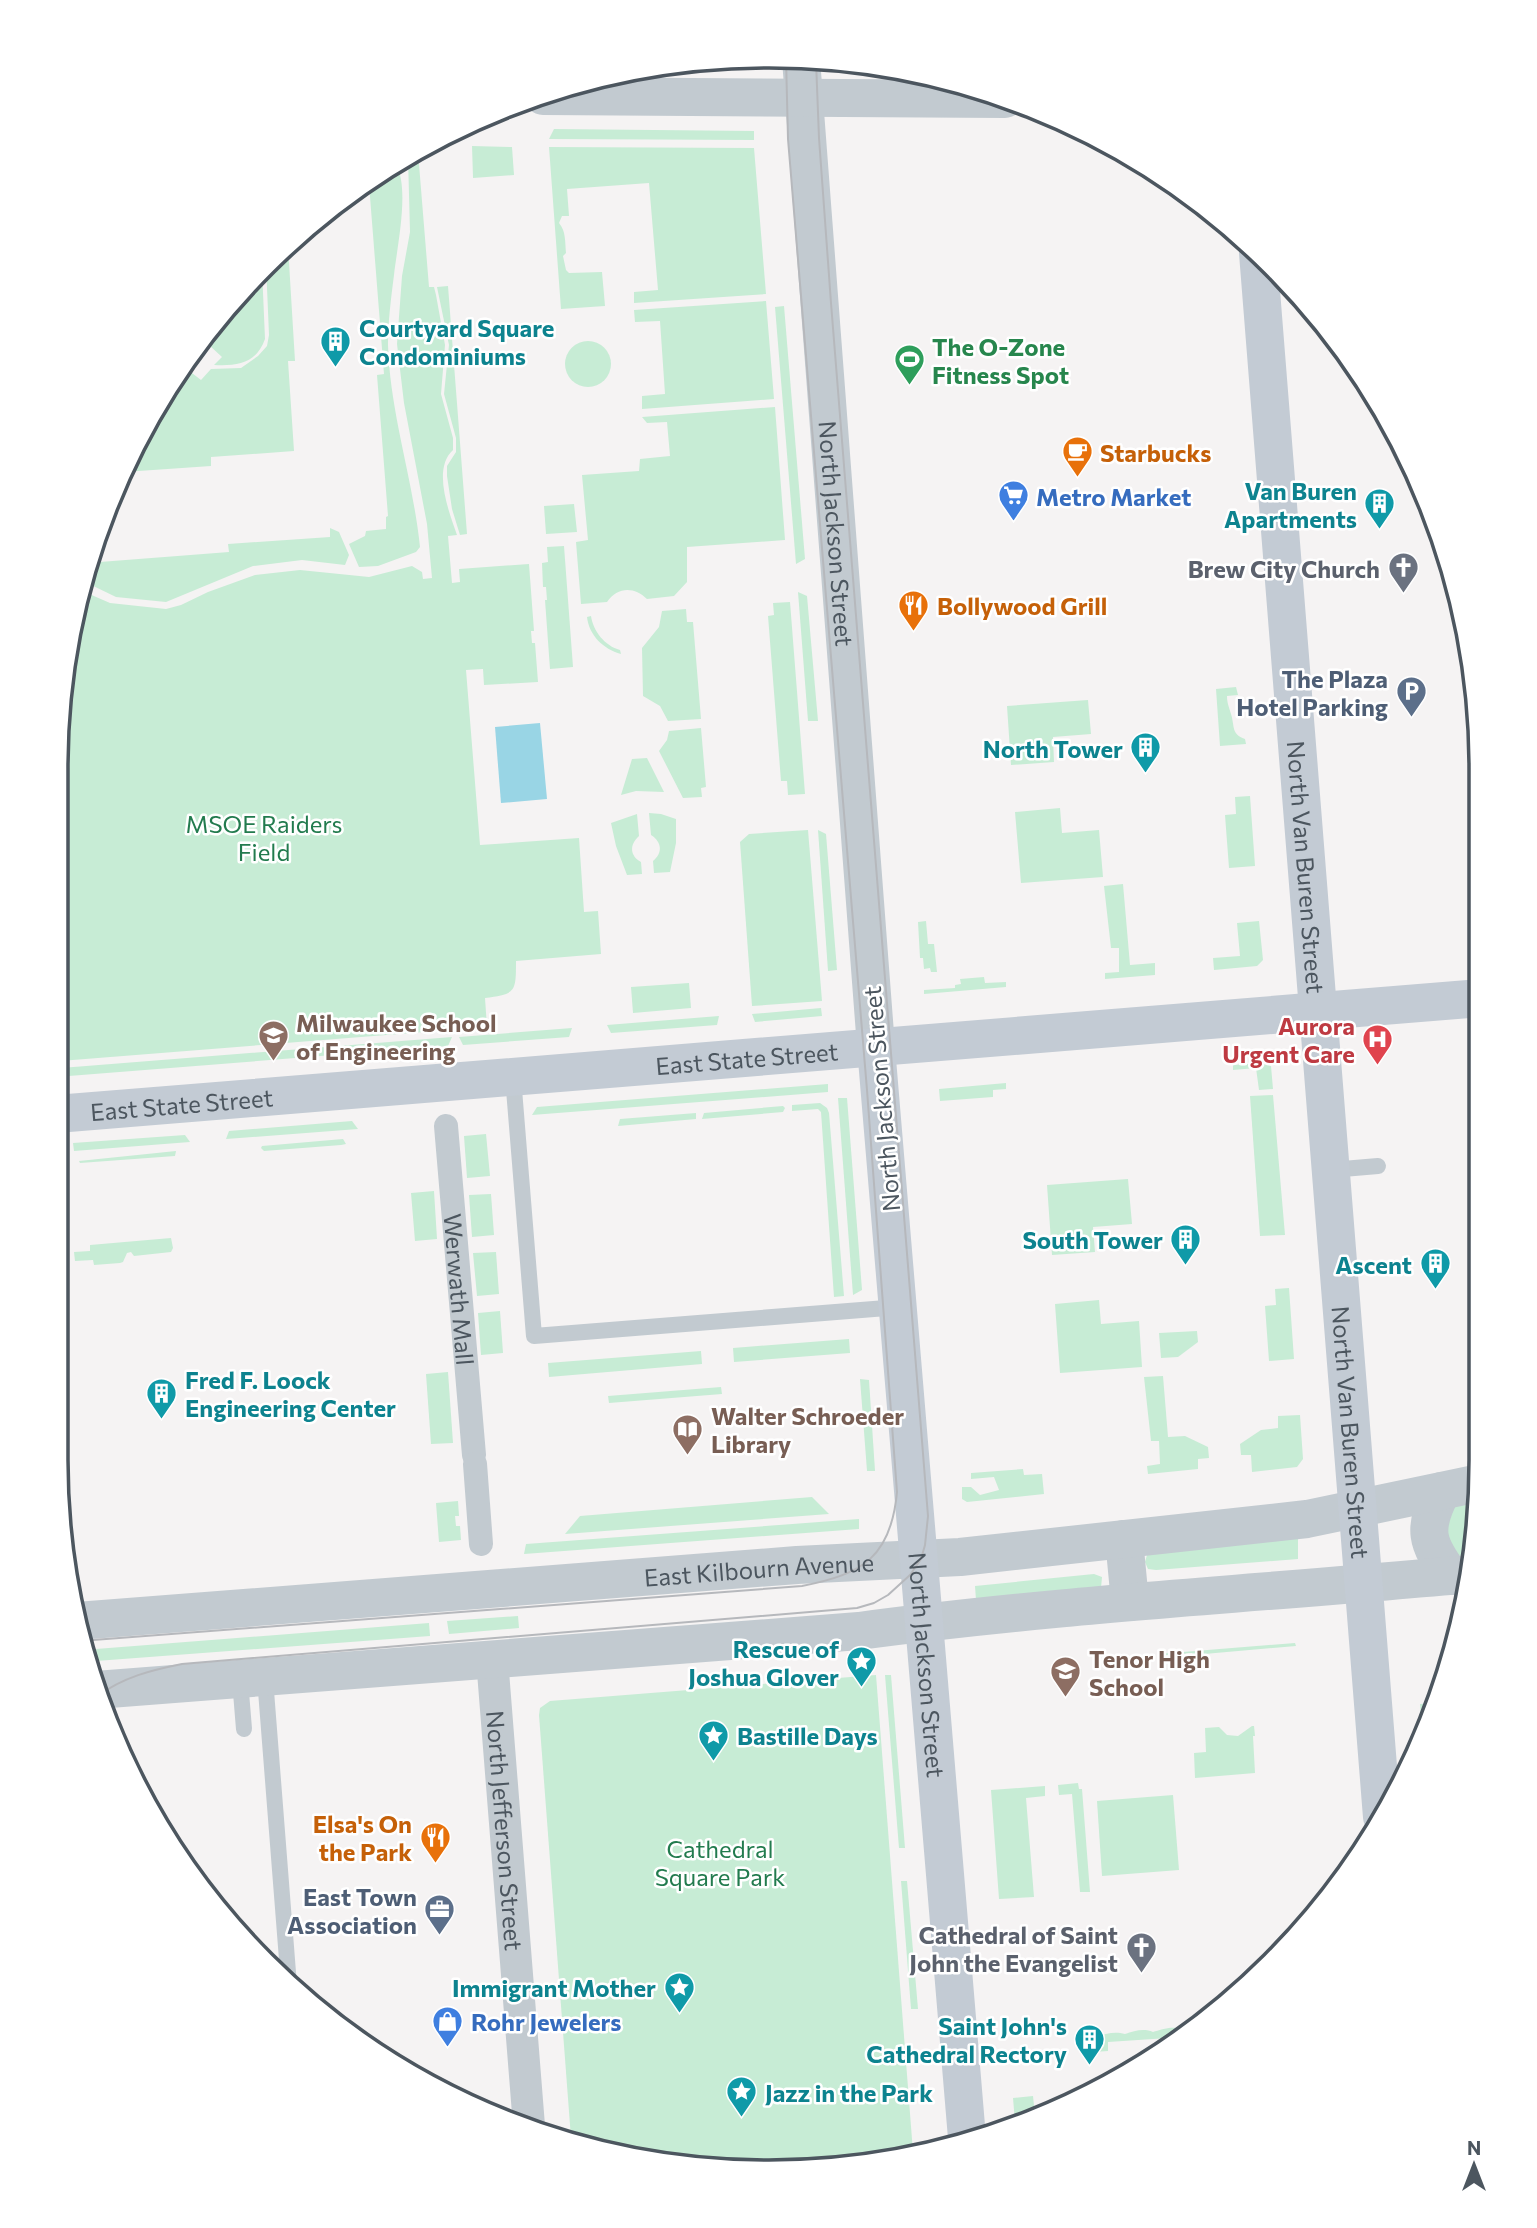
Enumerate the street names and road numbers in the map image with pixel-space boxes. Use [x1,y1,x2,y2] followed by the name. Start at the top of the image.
[814,420,860,648] street label: North Jackson Street
[1282,740,1331,995] street label: North Van Buren Street
[857,985,905,1213] street label: North Jackson Street
[654,1036,839,1080] street label: East State Street
[89,1082,274,1126] street label: East State Street
[439,1212,481,1367] street label: Werwath Mall
[1327,1305,1376,1560] street label: North Van Buren Street
[643,1547,875,1591] street label: East Kilbourn Avenue
[904,1551,951,1779] street label: North Jackson Street
[482,1709,530,1952] street label: North Jefferson Street

